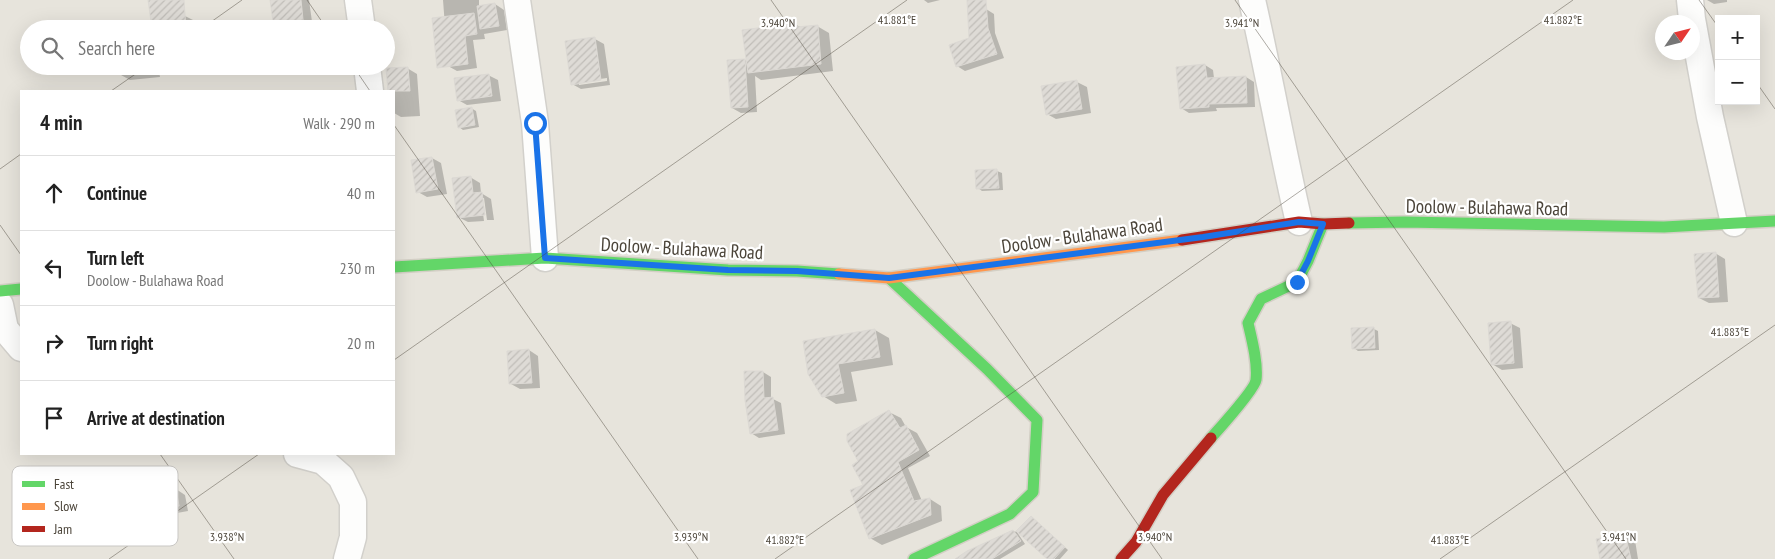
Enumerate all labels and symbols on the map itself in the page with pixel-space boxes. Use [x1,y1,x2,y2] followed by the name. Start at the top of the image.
[878,12,916,27] text: 41.881°E
[1544,12,1582,27] text: 41.882°E
[761,15,795,30] text: 3.940°N
[1225,15,1259,30] text: 3.941°N
[1655,15,1700,60] north arrow
[524,112,547,135] route start
[1406,194,1568,220] street label: Doolow - Bulahawa Road
[1000,212,1164,258] street label: Doolow - Bulahawa Road
[600,232,764,264] street label: Doolow - Bulahawa Road
[1286,271,1309,294] route end
[1711,324,1749,339] text: 41.883°E
[12,466,178,546] legend
[54,475,74,493] text: Fast
[54,497,78,515] text: Slow
[53,520,72,538] text: Jam
[210,529,244,544] text: 3.938°N
[674,529,708,544] text: 3.939°N
[1138,529,1172,544] text: 3.940°N
[1602,529,1636,544] text: 3.941°N
[766,532,804,547] text: 41.882°E
[1431,532,1469,547] text: 41.883°E

